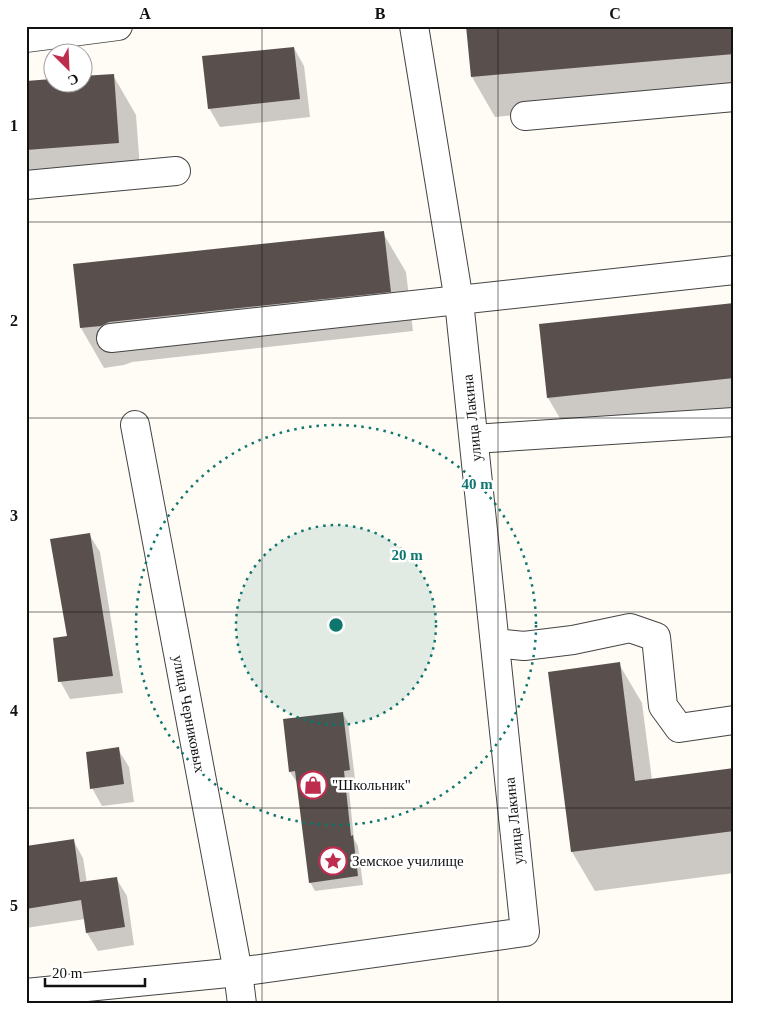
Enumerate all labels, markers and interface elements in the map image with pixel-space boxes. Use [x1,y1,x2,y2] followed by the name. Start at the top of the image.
[139,5,151,22] text: A
[375,5,386,22] text: B
[609,5,621,22] text: C
[42,42,92,92] north arrow
[65,71,81,88] text: С
[10,117,18,134] text: 1
[10,312,18,329] text: 2
[459,373,485,462] street label: улица Лакина
[461,476,493,492] text: 40 m
[10,507,18,524] text: 3
[391,547,423,563] text: 20 m
[327,616,345,634] centre of rings
[170,654,208,775] street label: улица Черниковых
[10,702,18,719] text: 4
[298,770,328,800] shop icon: "Школьник"
[501,776,527,865] street label: улица Лакина
[332,777,411,793] place label: "Школьник"
[318,846,348,876] place icon: Земское училище
[352,853,464,869] place label: Земское училище
[10,897,18,914] text: 5
[45,955,145,987] scale bar
[52,965,83,981] text: 20 m

